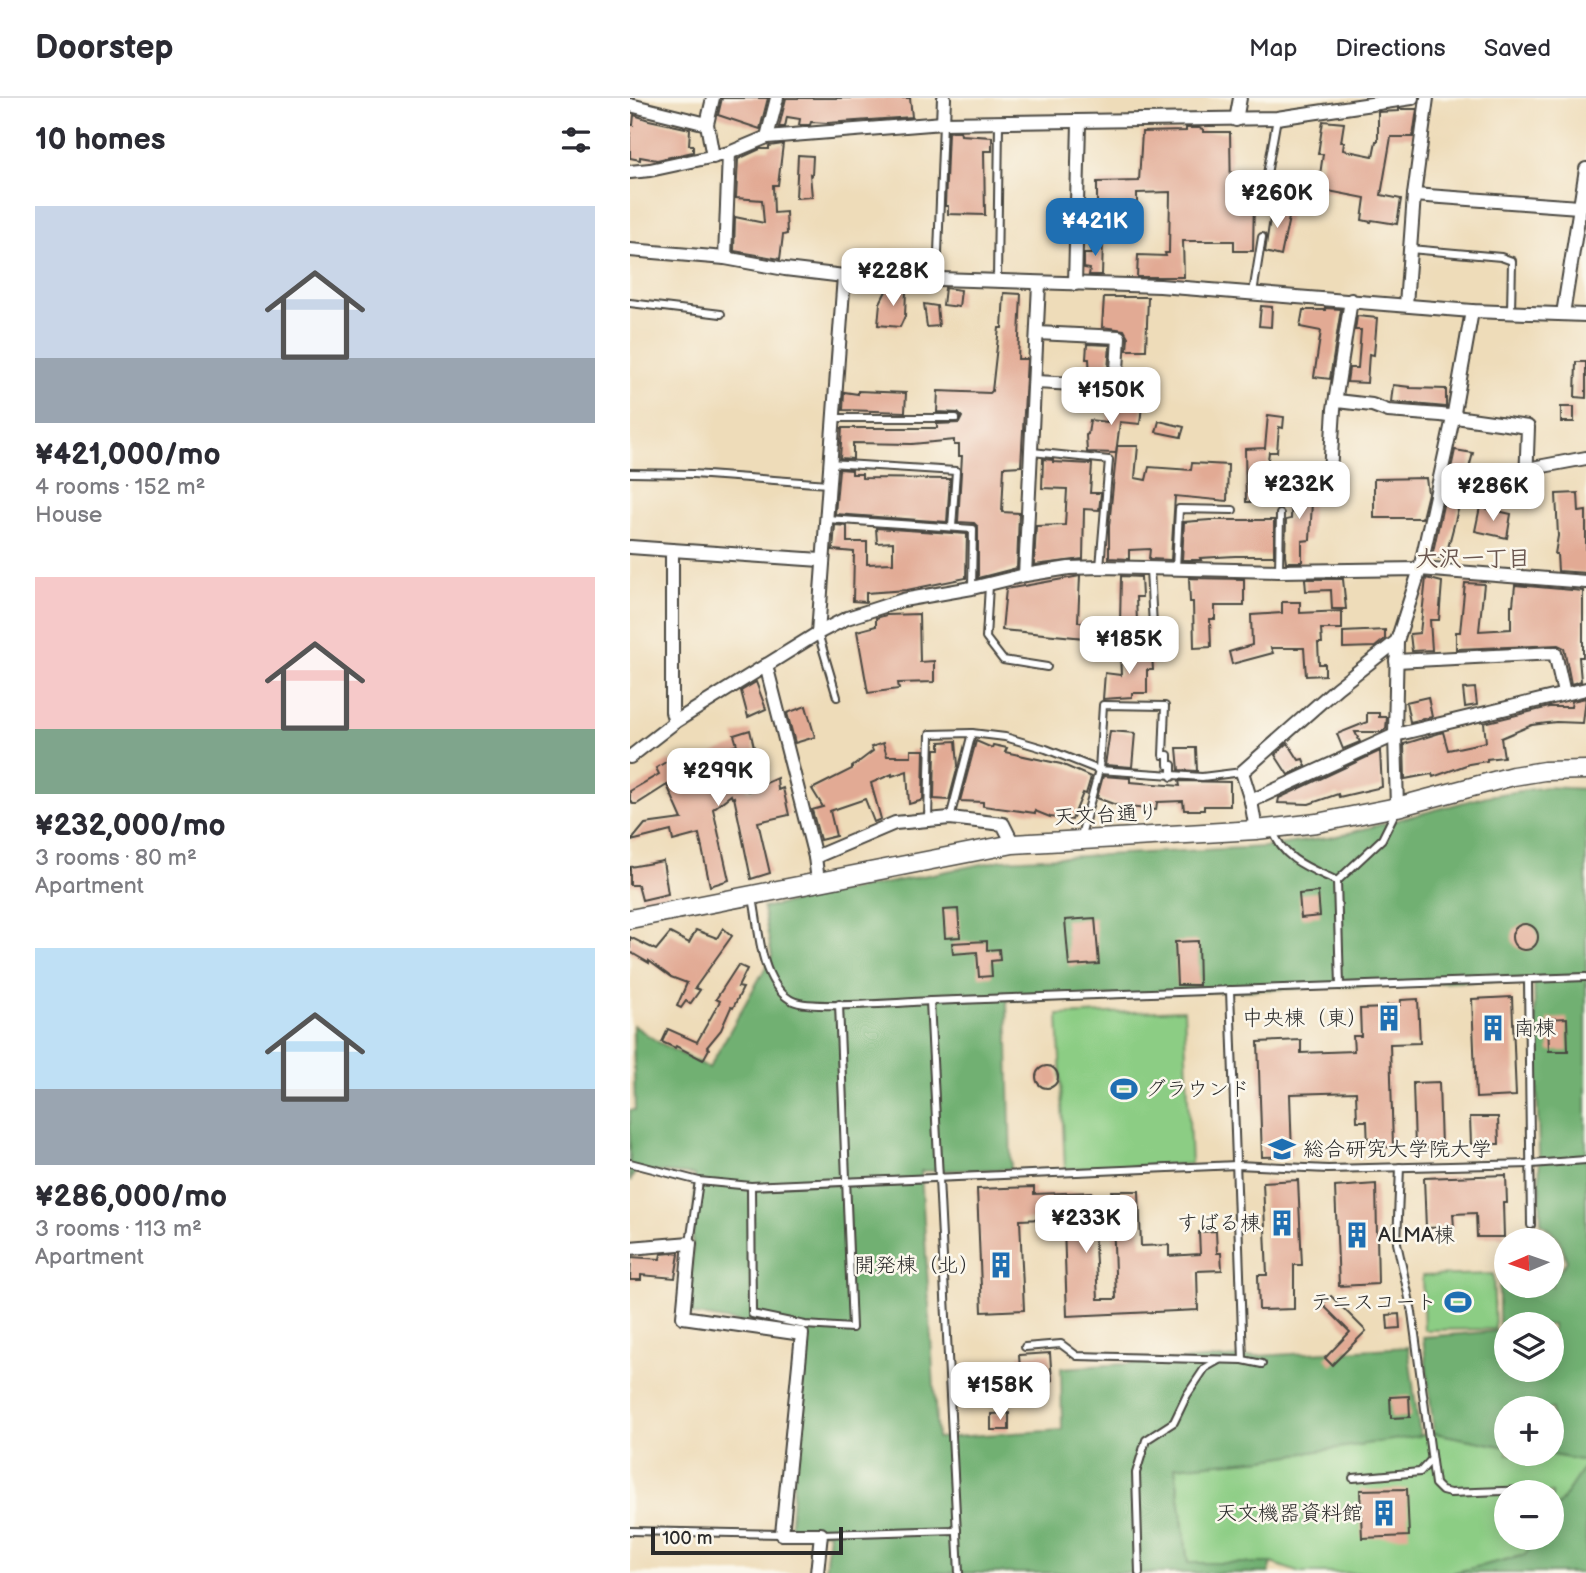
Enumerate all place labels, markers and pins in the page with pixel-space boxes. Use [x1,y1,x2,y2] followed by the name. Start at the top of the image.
[1228,170,1326,230] pin: ¥260K
[1046,198,1144,258] pin: ¥421K
[844,248,942,308] pin: ¥228K
[1062,368,1160,427] pin: ¥150K
[1250,462,1348,521] pin: ¥232K
[1444,464,1542,523] pin: ¥286K
[1080,616,1178,676] pin: ¥185K
[669,748,767,808] pin: ¥299K
[1374,1003,1404,1033] building icon: 中央棟（東）
[1242,1006,1368,1031] place label: 中央棟（東）
[1478,1013,1508,1043] building icon: 南棟
[1514,1016,1556,1041] place label: 南棟
[1109,1074,1139,1104] sports icon: グラウンド
[1145,1077,1250,1102] place label: グラウンド
[1267,1134,1297,1164] school or university icon: 総合研究大学院大学
[1303,1137,1492,1162] place label: 総合研究大学院大学
[1037,1196,1135,1255] pin: ¥233K
[1267,1208,1297,1238] building icon: すばる棟
[1177,1211,1261,1236] place label: すばる棟
[1342,1220,1372,1250] building icon: ALMA棟
[1378,1223,1455,1248] place label: ALMA棟
[986,1250,1016,1280] building icon: 開発棟（北）
[854,1253,980,1278] place label: 開発棟（北）
[1443,1287,1473,1317] sports icon: テニスコート
[1311,1290,1437,1315] place label: テニスコート
[951,1362,1049,1422] pin: ¥158K
[1369,1498,1399,1528] building icon: 天文機器資料館
[1216,1501,1363,1526] place label: 天文機器資料館

